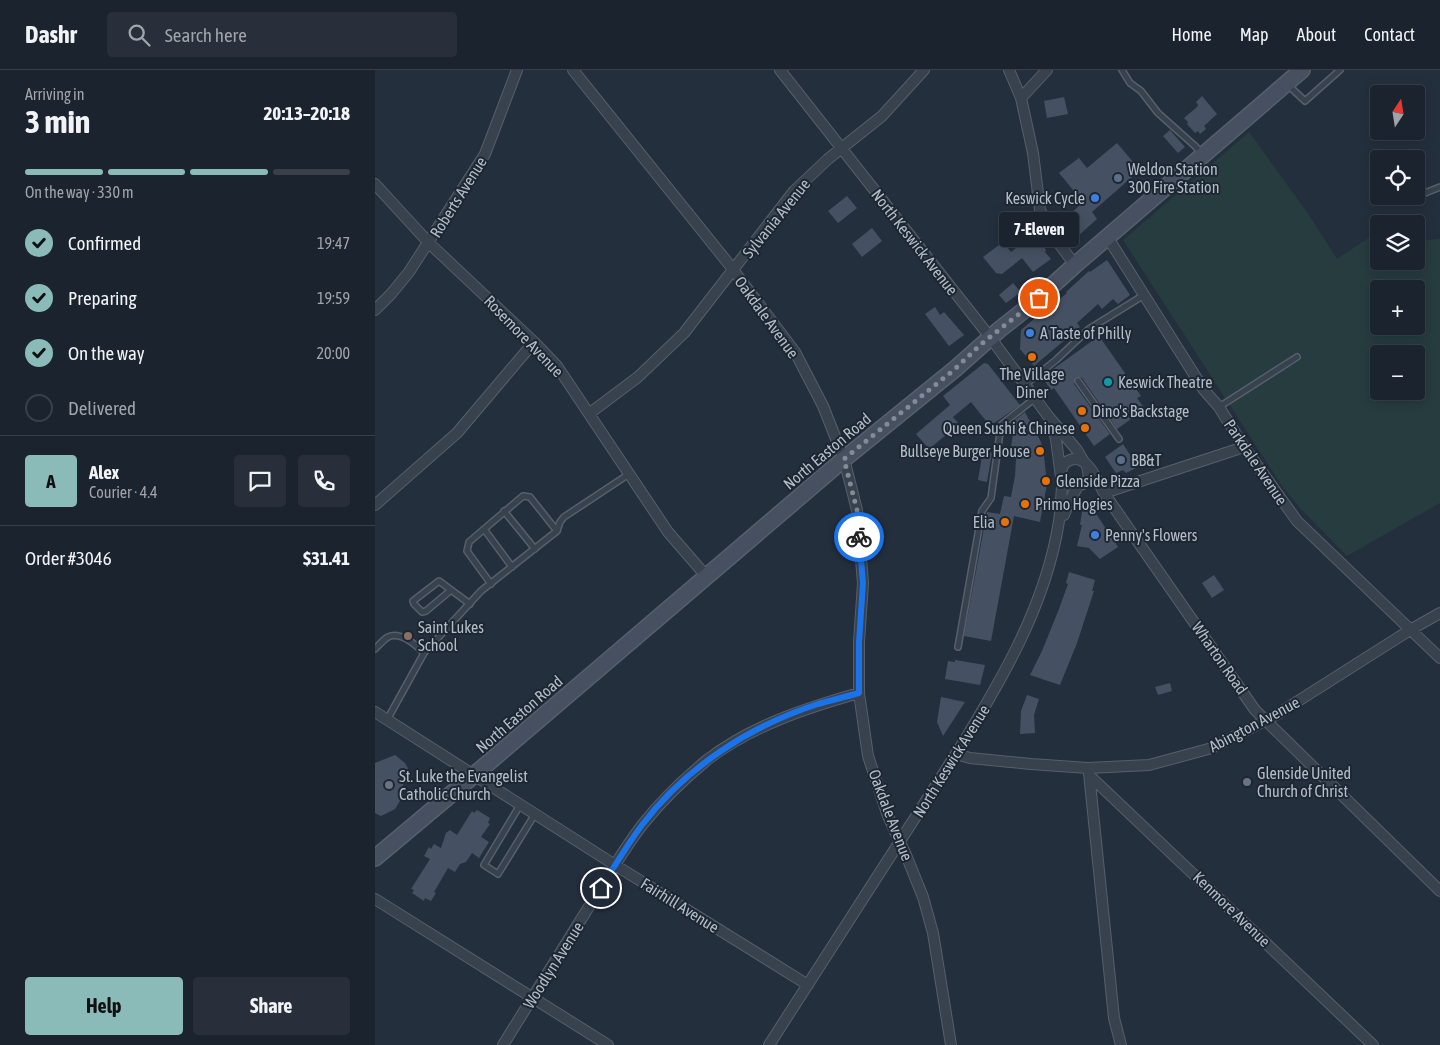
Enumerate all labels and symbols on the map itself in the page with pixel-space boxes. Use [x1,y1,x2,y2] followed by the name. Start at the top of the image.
[1370,85,1425,140] north arrow
[426,153,490,241] street label: Roberts Avenue
[1128,160,1219,196] place label: Weldon Station 300 Fire Station
[1112,172,1124,184] marker: Weldon Station 300 Fire Station
[739,175,814,262] street label: Sylvania Avenue
[868,186,962,298] street label: North Keswick Avenue
[1005,189,1085,208] place label: Keswick Cycle
[1089,192,1101,204] marker: Keswick Cycle
[999,213,1079,248] callout: 7-Eleven
[731,273,803,361] street label: Oakdale Avenue
[1018,277,1060,319] pin
[481,292,567,380] street label: Rosemore Avenue
[1040,324,1132,343] place label: A Taste of Philly
[1024,327,1036,339] marker: A Taste of Philly
[1026,351,1038,363] marker: The Village Diner
[999,365,1065,401] place label: The Village Diner
[1118,373,1213,391] place label: Keswick Theatre
[1102,376,1114,388] marker: Keswick Theatre
[1092,402,1189,421] place label: Dino's Backstage
[1076,405,1088,417] marker: Dino's Backstage
[780,409,874,493] street label: North Easton Road
[1221,416,1291,508] street label: Parkdale Avenue
[943,419,1075,437] place label: Queen Sushi & Chinese
[1079,422,1091,434] marker: Queen Sushi & Chinese
[900,442,1030,461] place label: Bullseye Burger House
[1034,445,1046,457] marker: Bullseye Burger House
[1131,451,1162,469] place label: BB&T
[1115,454,1127,466] marker: BB&T
[1056,472,1140,490] place label: Glenside Pizza
[1040,475,1052,487] marker: Glenside Pizza
[1035,495,1113,514] place label: Primo Hogies
[1019,498,1031,510] marker: Primo Hogies
[834,512,884,562] courier
[973,513,995,531] place label: Elia
[999,516,1011,528] marker: Elia
[1105,526,1198,545] place label: Penny's Flowers
[1089,529,1101,541] marker: Penny's Flowers
[418,618,484,654] place label: Saint Lukes School
[1189,619,1251,697] street label: Wharton Road
[402,630,414,642] marker: Saint Lukes School
[472,672,566,756] street label: North Easton Road
[1206,693,1303,756] street label: Abington Avenue
[909,701,993,821] street label: North Keswick Avenue
[1257,764,1351,800] place label: Glenside United Church of Christ
[399,767,528,803] place label: St. Luke the Evangelist Catholic Church
[865,767,917,863] street label: Oakdale Avenue
[1241,776,1253,788] marker: Glenside United Church of Christ
[383,779,395,791] marker: St. Luke the Evangelist Catholic Church
[580,867,622,909] pin
[1190,868,1274,950] street label: Kenmore Avenue
[638,874,722,936] street label: Fairhill Avenue
[519,918,588,1012] street label: Woodlyn Avenue

